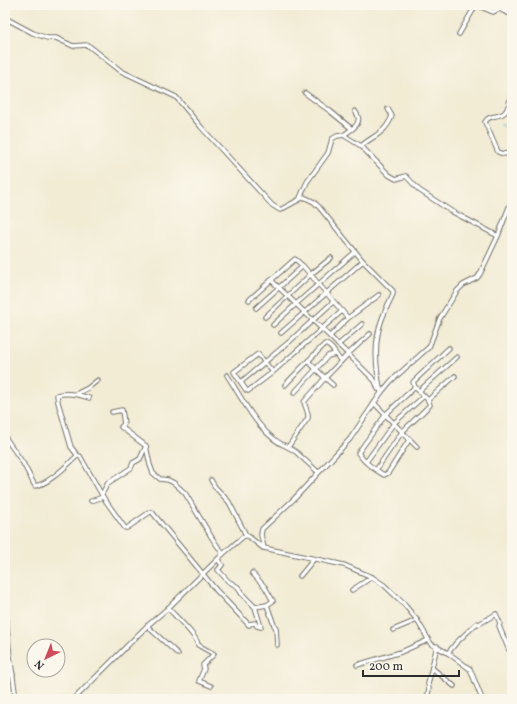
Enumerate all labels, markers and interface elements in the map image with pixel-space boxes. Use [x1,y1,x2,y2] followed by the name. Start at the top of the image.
[26,638,66,678] north arrow
[363,652,459,678] scale bar
[32,656,48,672] text: N
[369,659,403,675] text: 200 m

